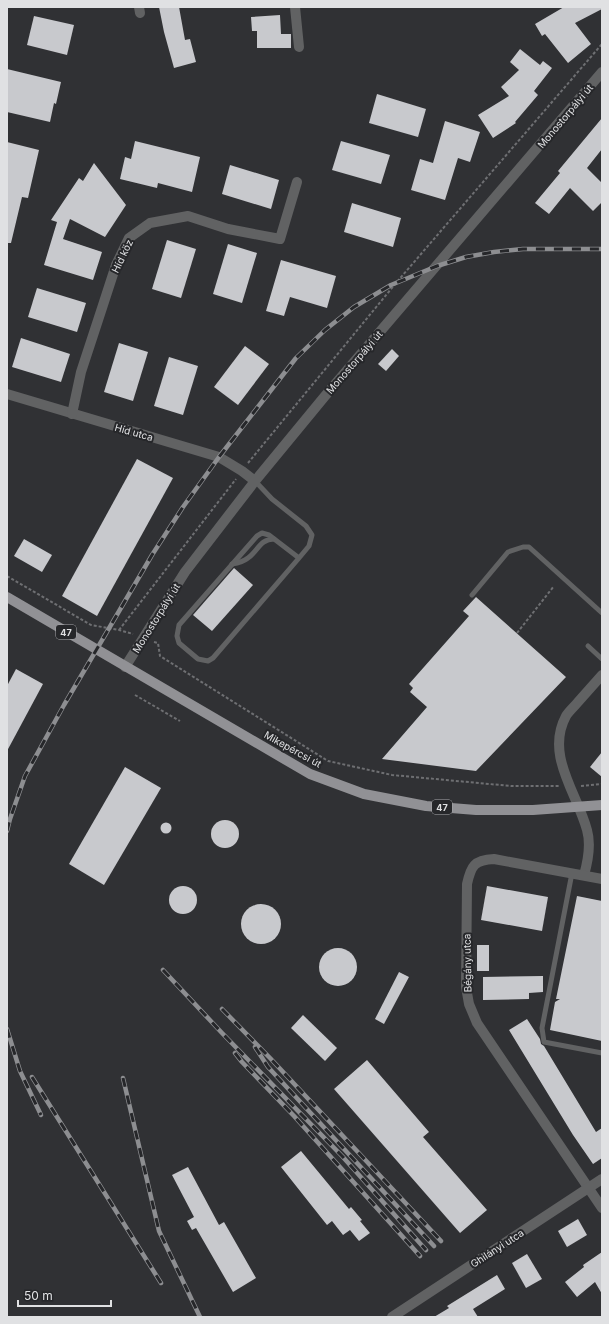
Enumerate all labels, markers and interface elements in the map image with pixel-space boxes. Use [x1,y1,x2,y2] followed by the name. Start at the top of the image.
[535,81,596,150] street label: Monostorpályi út
[109,237,135,275] street label: Híd köz
[323,327,385,396] street label: Monostorpályi út
[113,421,155,443] street label: Híd utca
[130,580,183,655] street label: Monostorpályi út
[56,625,76,639] road number: 47
[262,728,324,770] street label: Mikepércsi út
[432,800,452,814] road number: 47
[460,933,474,993] street label: Bégány utca
[468,1226,526,1270] street label: Ghilányi utca
[18,1282,111,1308] scale bar
[24,1288,53,1303] text: 50 m

